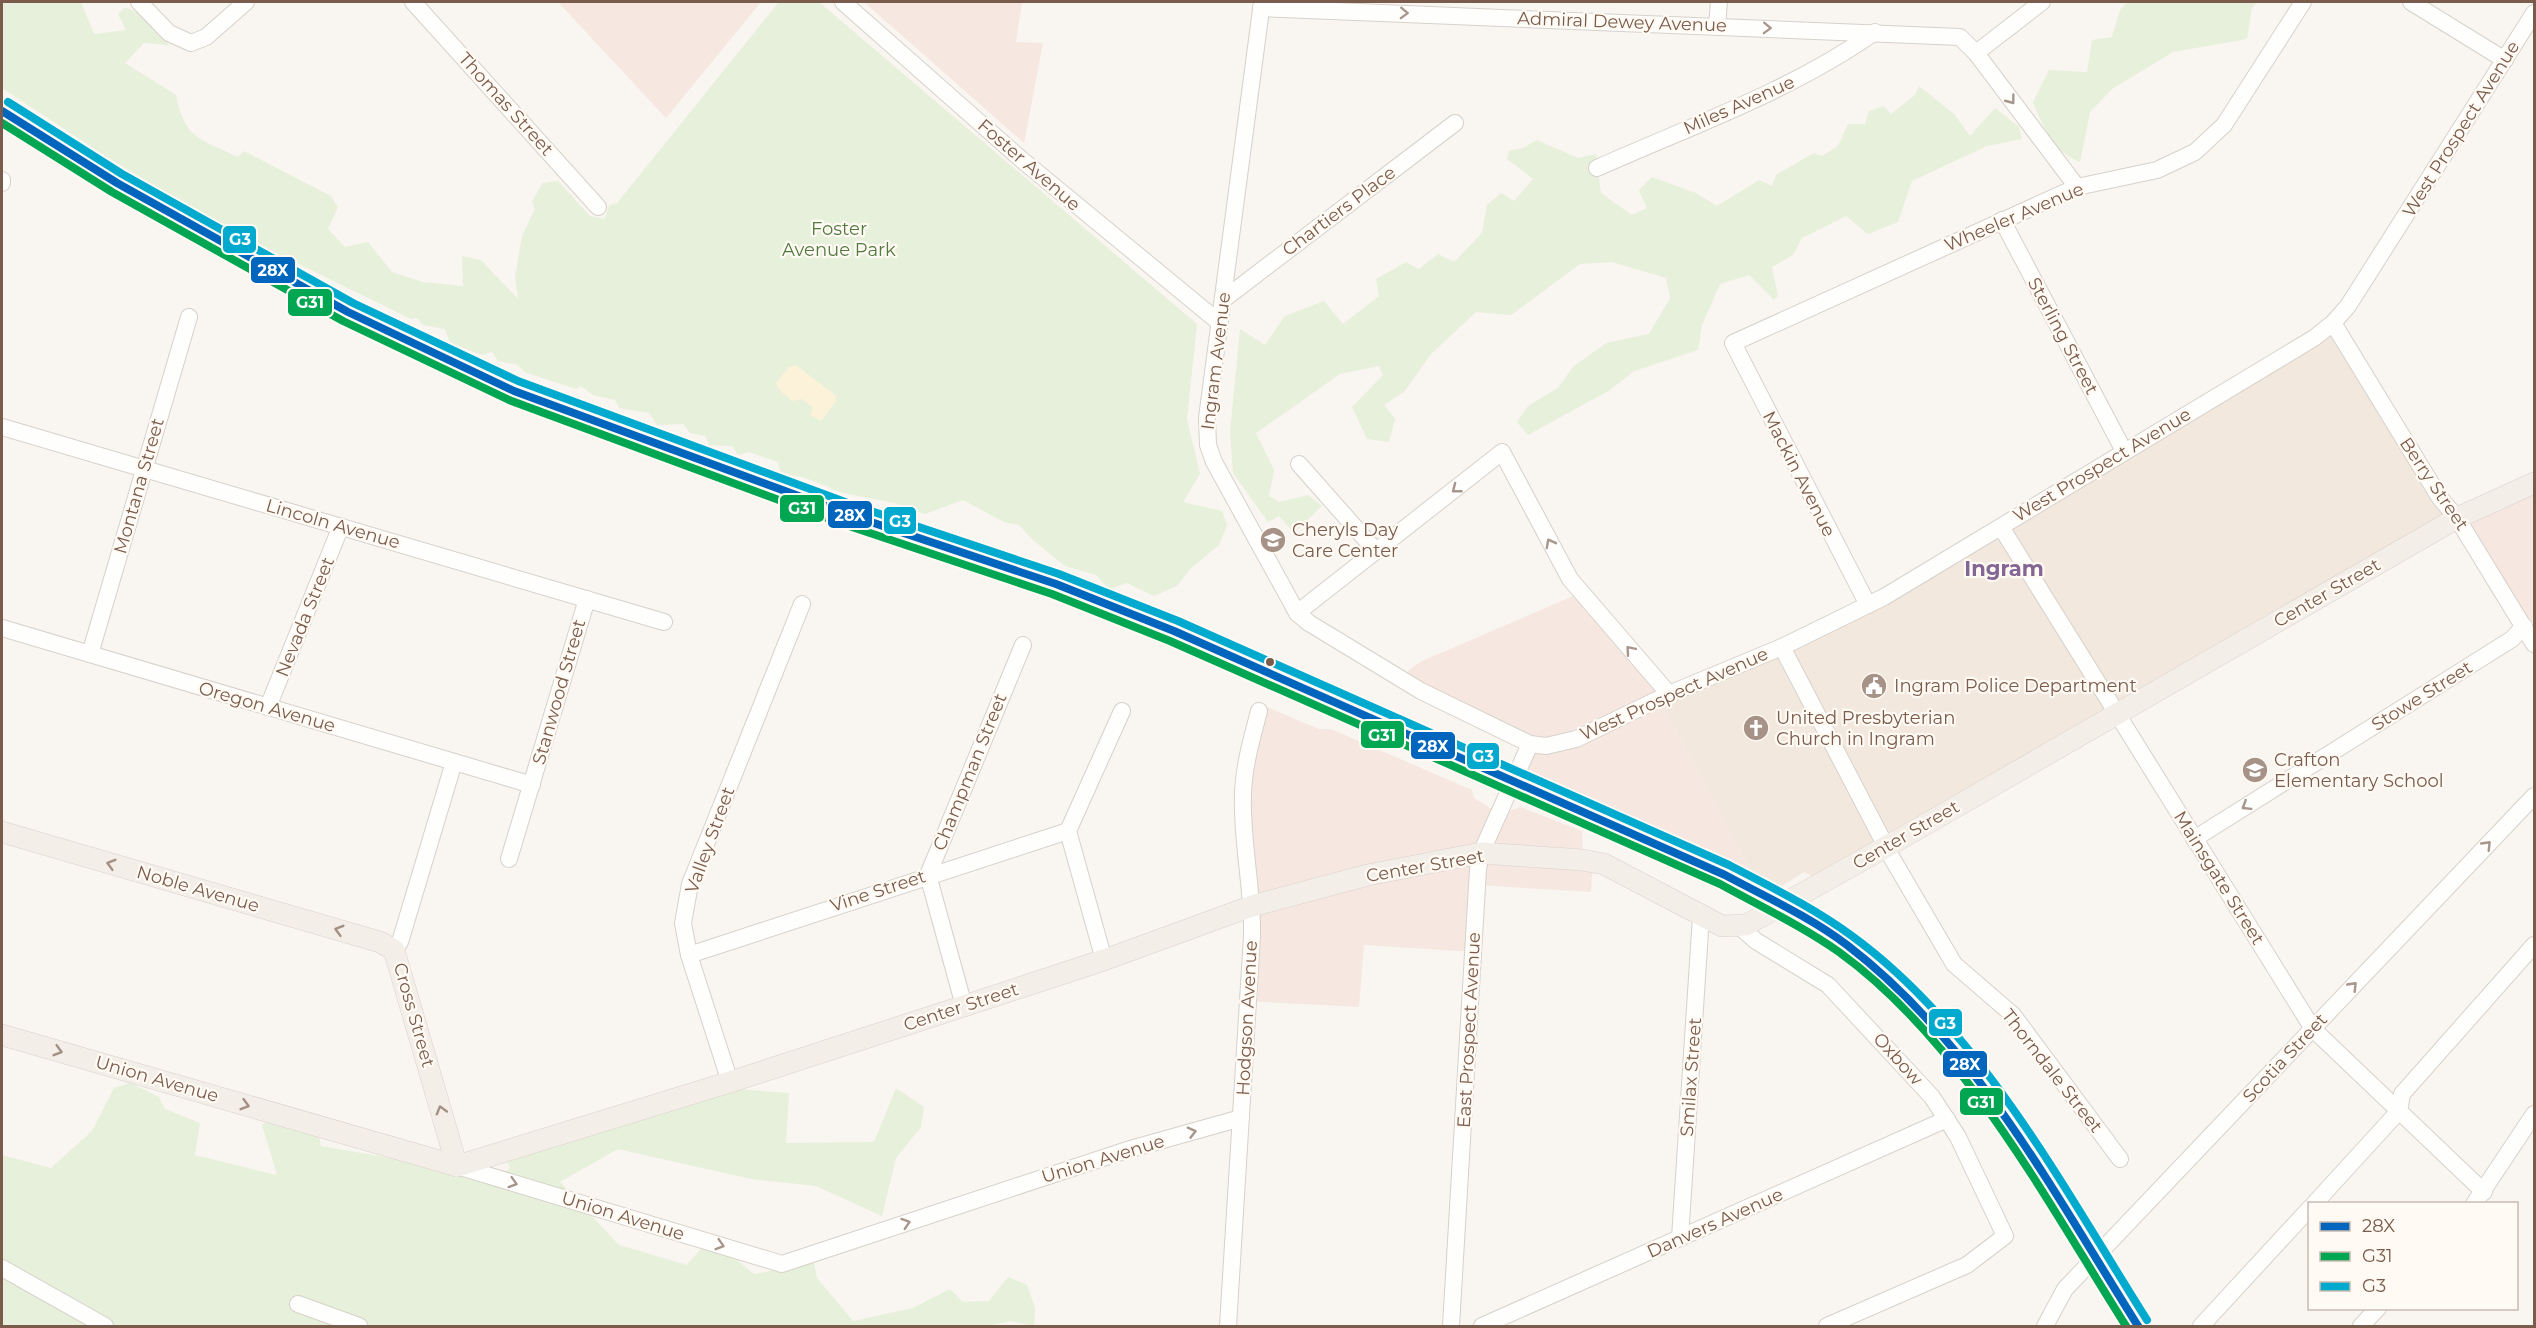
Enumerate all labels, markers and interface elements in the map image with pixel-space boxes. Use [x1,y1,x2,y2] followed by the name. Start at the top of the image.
[1399,7,1408,20] one-way arrow
[1517,7,1727,37] street label: Admiral Dewey Avenue
[1762,21,1771,34] one-way arrow
[2398,37,2524,221] street label: West Prospect Avenue
[454,48,558,160] street label: Thomas Street
[1680,71,1798,139] street label: Miles Avenue
[2004,93,2015,104] one-way arrow
[973,114,1085,216] street label: Foster Avenue
[1278,161,1400,261] street label: Chartiers Place
[1941,178,2087,256] street label: Wheeler Avenue
[782,218,896,261] park label: Foster Avenue Park
[222,225,257,254] line badge: G3
[229,230,251,249] text: G3
[250,256,296,284] line badge: 28X
[257,261,289,280] text: 28X
[2023,274,2103,398] street label: Sterling Street
[287,288,333,317] line badge: G31
[1197,291,1235,431] street label: Ingram Avenue
[296,293,324,312] text: G31
[2009,403,2195,527] street label: West Prospect Avenue
[1758,407,1840,541] street label: Mackin Avenue
[109,416,169,556] street label: Montana Street
[2395,433,2473,535] street label: Berry Street
[1452,481,1463,492] one-way arrow
[263,494,403,554] street label: Lincoln Avenue
[779,494,825,523] line badge: G31
[788,499,816,518] text: G31
[827,500,873,529] line badge: 28X
[834,506,866,525] text: 28X
[883,506,917,535] line badge: G3
[889,512,911,531] text: G3
[1292,519,1398,562] place label: Cheryls Day Care Center
[1258,525,1288,555] school or university icon: Cheryls Day Care Center
[1546,538,1557,549] one-way arrow
[271,554,339,680] street label: Nevada Street
[2270,554,2384,632] street label: Center Street
[1964,556,2044,581] district label: Ingram
[528,617,590,767] street label: Stanwood Street
[1577,643,1772,745] street label: West Prospect Avenue
[1626,646,1637,657] one-way arrow
[1264,656,1276,668] unlabelled marker
[2368,656,2476,736] street label: Stowe Street
[1859,671,1889,701] public building icon: Ingram Police Department
[1894,675,2137,697] place label: Ingram Police Department
[196,677,338,737] street label: Oregon Avenue
[928,690,1012,854] street label: Champman Street
[1776,707,1955,750] place label: United Presbyterian Church in Ingram
[1741,713,1771,743] church icon: United Presbyterian Church in Ingram
[1360,720,1405,749] line badge: G31
[1368,726,1396,745] text: G31
[1410,731,1456,760] line badge: 28X
[1417,737,1449,756] text: 28X
[1466,742,1500,770] line badge: G3
[1472,747,1494,766] text: G3
[2274,749,2444,792] place label: Crafton Elementary School
[2240,755,2270,785] school or university icon: Crafton Elementary School
[681,784,739,896] street label: Valley Street
[1849,796,1963,874] street label: Center Street
[2242,799,2253,810] one-way arrow
[2169,807,2269,949] street label: Mainsgate Street
[2480,842,2491,853] one-way arrow
[1364,845,1486,887] street label: Center Street
[106,859,117,871] one-way arrow
[134,861,262,917] street label: Noble Avenue
[827,865,929,917] street label: Vine Street
[334,925,345,937] one-way arrow
[1453,931,1485,1129] street label: East Prospect Avenue
[1232,940,1262,1096] street label: Hodgson Avenue
[389,960,439,1070] street label: Cross Street
[901,978,1021,1036] street label: Center Street
[2346,983,2357,993] one-way arrow
[1997,1005,2107,1137] street label: Thorndale Street
[1928,1008,1963,1037] line badge: G3
[2238,1009,2332,1107] street label: Scotia Street
[1934,1014,1956,1033] text: G3
[1676,1017,1706,1137] street label: Smilax Street
[1869,1028,1928,1090] street label: Oxbow
[52,1044,63,1056] one-way arrow
[1942,1050,1988,1078] line badge: 28X
[93,1051,221,1107] street label: Union Avenue
[1949,1055,1981,1074] text: 28X
[1959,1087,2004,1116] line badge: G31
[1967,1093,1995,1112] text: G31
[239,1098,250,1110] one-way arrow
[436,1105,448,1116] one-way arrow
[1186,1127,1196,1139] one-way arrow
[1039,1130,1167,1188] street label: Union Avenue
[507,1176,518,1188] one-way arrow
[1644,1183,1786,1263] street label: Danvers Avenue
[559,1187,687,1245] street label: Union Avenue
[2308,1202,2518,1310] legend
[2362,1215,2395,1237] text: 28X
[900,1217,911,1230] one-way arrow
[714,1238,725,1250] one-way arrow
[2362,1245,2393,1267] text: G31
[2362,1275,2386,1297] text: G3

